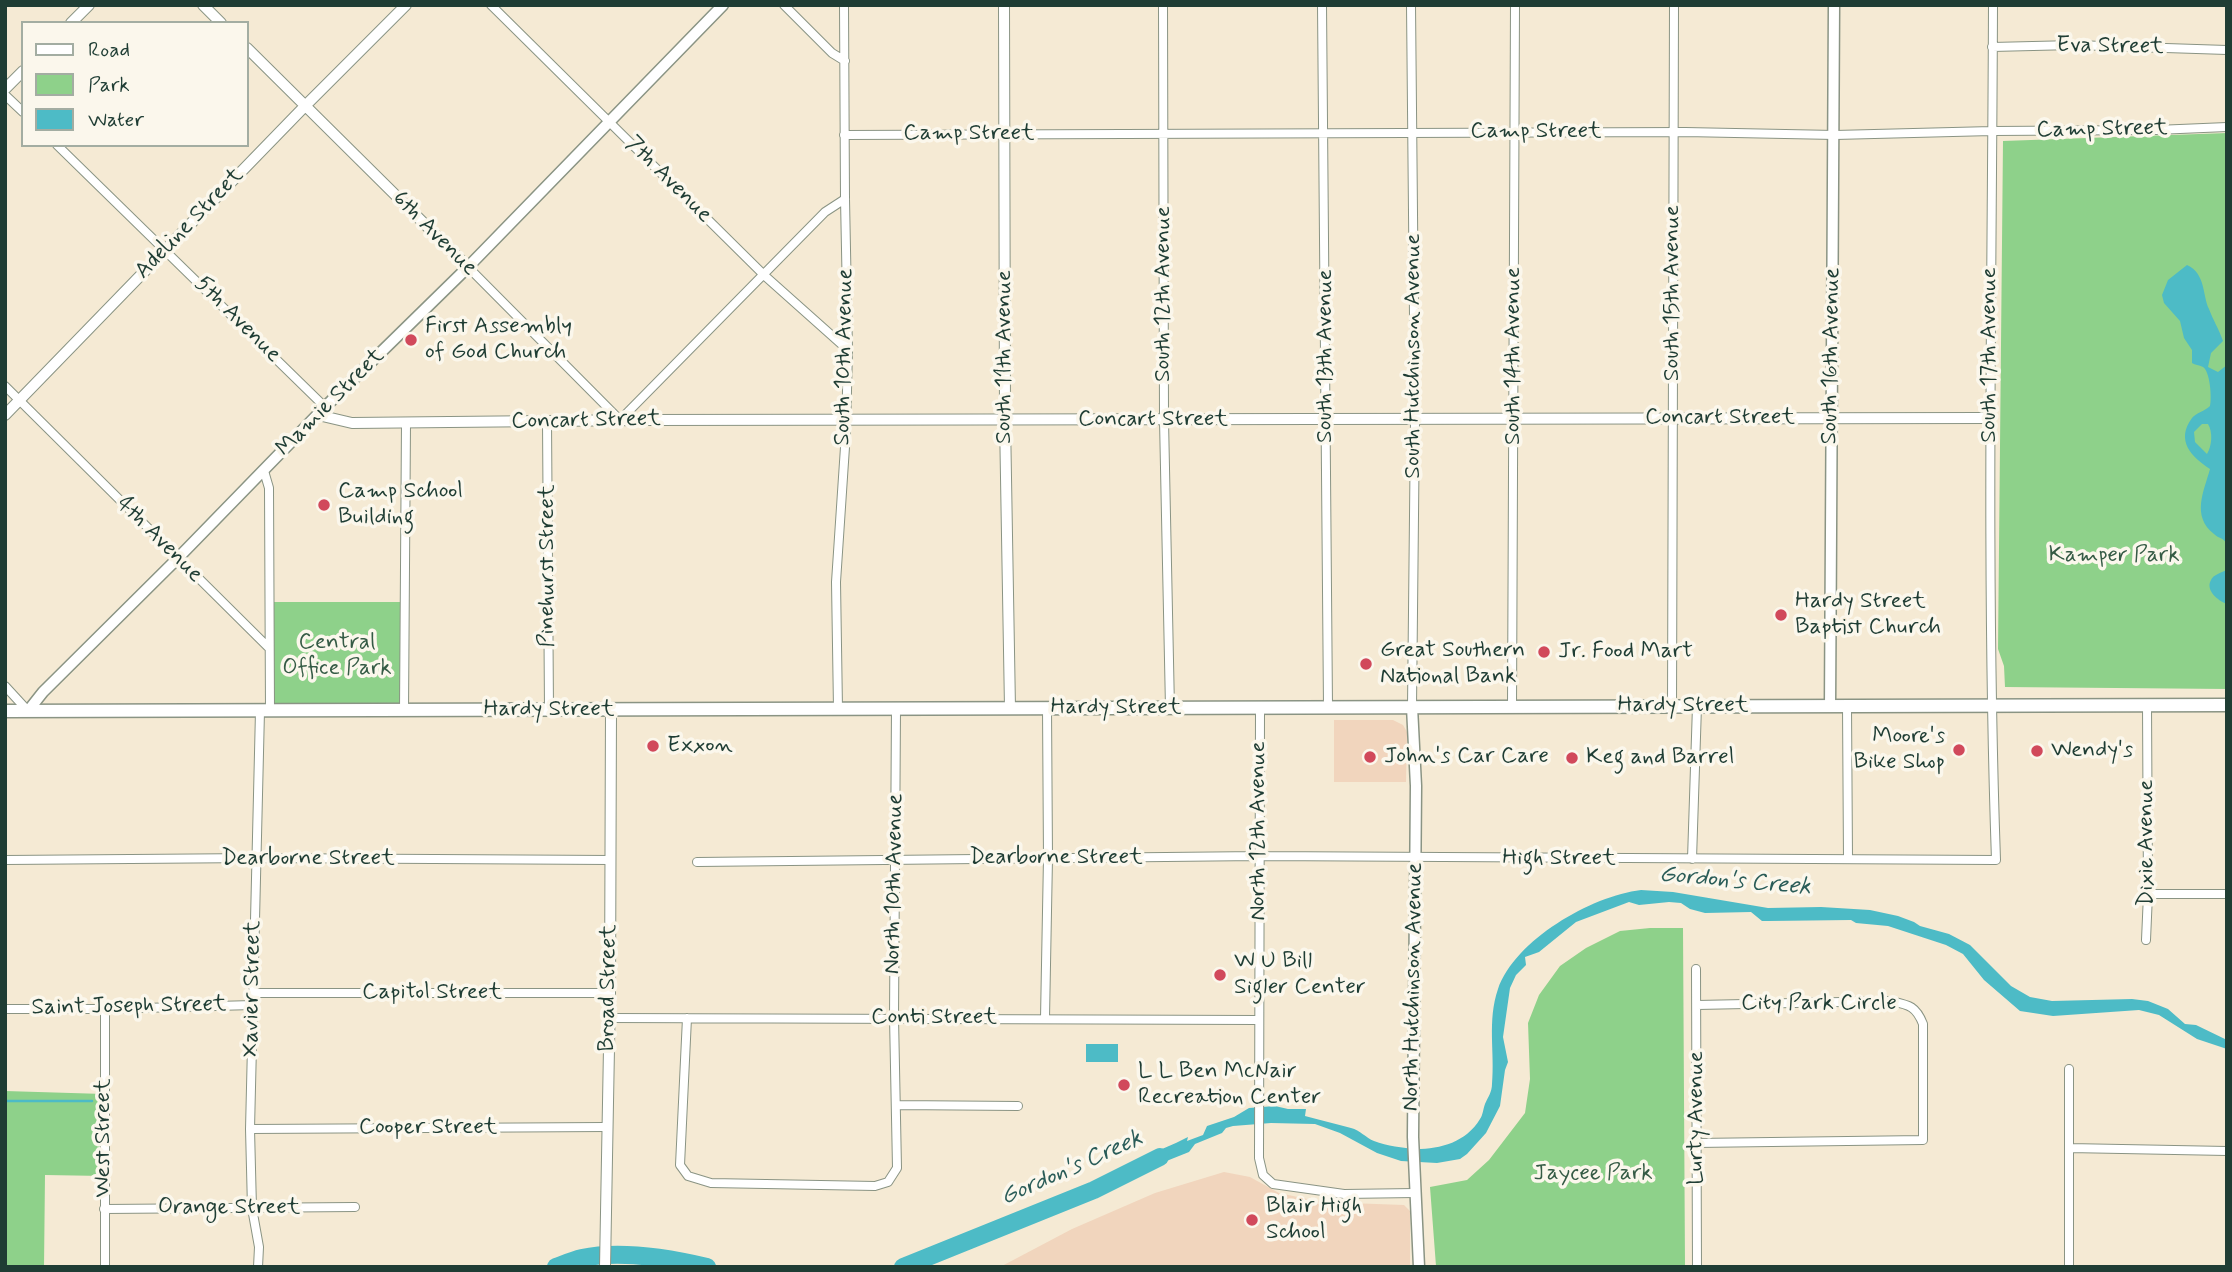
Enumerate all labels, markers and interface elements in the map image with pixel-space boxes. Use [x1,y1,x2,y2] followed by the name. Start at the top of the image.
[21,21,248,147] legend
[2056,32,2164,62] street label: Eva Street
[88,36,130,64] text: Road
[88,71,130,99] text: Park
[88,106,144,134] text: Water
[2036,115,2168,145] street label: Camp Street
[1470,118,1602,146] street label: Camp Street
[903,120,1035,148] street label: Camp Street
[619,131,717,229] street label: 7th Avenue
[130,162,250,286] street label: Adeline Street
[386,186,482,282] street label: 6th Avenue
[1659,205,1687,381] street label: South 15th Avenue
[1150,206,1178,382] street label: South 12th Avenue
[1400,233,1428,479] street label: South Hutchinson Avenue
[1500,267,1528,445] street label: South 14th Avenue
[1817,267,1847,445] street label: South 16th Avenue
[1976,267,2004,443] street label: South 17th Avenue
[830,268,860,446] street label: South 10th Avenue
[1312,269,1340,443] street label: South 13th Avenue
[991,270,1019,444] street label: South 11th Avenue
[188,271,286,369] street label: 5th Avenue
[425,313,572,367] place label: First Assembly of God Church
[403,332,419,348] marker: First Assembly of God Church
[271,343,391,463] street label: Mamie Street
[1645,404,1795,432] street label: Concart Street
[511,406,661,436] street label: Concart Street
[1078,406,1228,434] street label: Concart Street
[338,478,463,532] place label: Camp School Building
[534,485,562,647] street label: Pinehurst Street
[110,491,208,589] street label: 4th Avenue
[316,497,332,513] marker: Camp School Building
[2048,542,2180,570] park label: Kamper Park
[1795,588,1941,642] place label: Hardy Street Baptist Church
[1773,607,1789,623] marker: Hardy Street Baptist Church
[282,629,392,683] park label: Central Office Park
[1380,637,1525,691] place label: Great Southern National Bank
[1558,638,1693,666] place label: Jr. Food Mart
[1536,644,1552,660] marker: Jr. Food Mart
[1358,656,1374,672] marker: Great Southern National Bank
[1618,692,1748,720] street label: Hardy Street
[1051,694,1181,722] street label: Hardy Street
[484,696,614,724] street label: Hardy Street
[1853,723,1945,777] place label: Moore's Bike Shop
[667,732,733,760] place label: Exxon
[2051,737,2133,765] place label: Wendy's
[645,738,661,754] marker: Exxon
[1245,741,1273,921] street label: North 12th Avenue
[1951,742,1967,758] marker: Moore's Bike Shop
[1384,743,1549,771] place label: John's Car Care
[2029,743,2045,759] marker: Wendy's
[1586,744,1734,772] place label: Keg and Barrel
[1362,749,1378,765] marker: John's Car Care
[1564,750,1580,766] marker: Keg and Barrel
[2133,779,2161,907] street label: Dixie Avenue
[880,793,910,975] street label: North 10th Avenue
[969,844,1143,872] street label: Dearborne Street
[221,845,395,873] street label: Dearborne Street
[1502,845,1616,873] street label: High Street
[1658,861,1812,903] water label: Gordon's Creek
[1398,862,1430,1112] street label: North Hutchinson Avenue
[238,921,268,1057] street label: Xavier Street
[594,924,624,1052] street label: Broad Street
[1234,948,1366,1002] place label: W U Bill Sigler Center
[1212,967,1228,983] marker: W U Bill Sigler Center
[362,979,502,1007] street label: Capitol Street
[1741,990,1897,1018] street label: City Park Circle
[31,992,227,1022] street label: Saint Joseph Street
[871,1004,997,1032] street label: Conti Street
[1683,1051,1711,1185] street label: Lurty Avenue
[1138,1058,1321,1112] place label: L L Ben McNair Recreation Center
[1116,1077,1132,1093] marker: L L Ben McNair Recreation Center
[90,1078,118,1198] street label: West Street
[359,1114,497,1142] street label: Cooper Street
[997,1125,1147,1213] water label: Gordon's Creek
[1533,1160,1653,1188] park label: Jaycee Park
[1266,1193,1362,1247] place label: Blair High School
[158,1194,300,1222] street label: Orange Street
[1244,1212,1260,1228] marker: Blair High School

